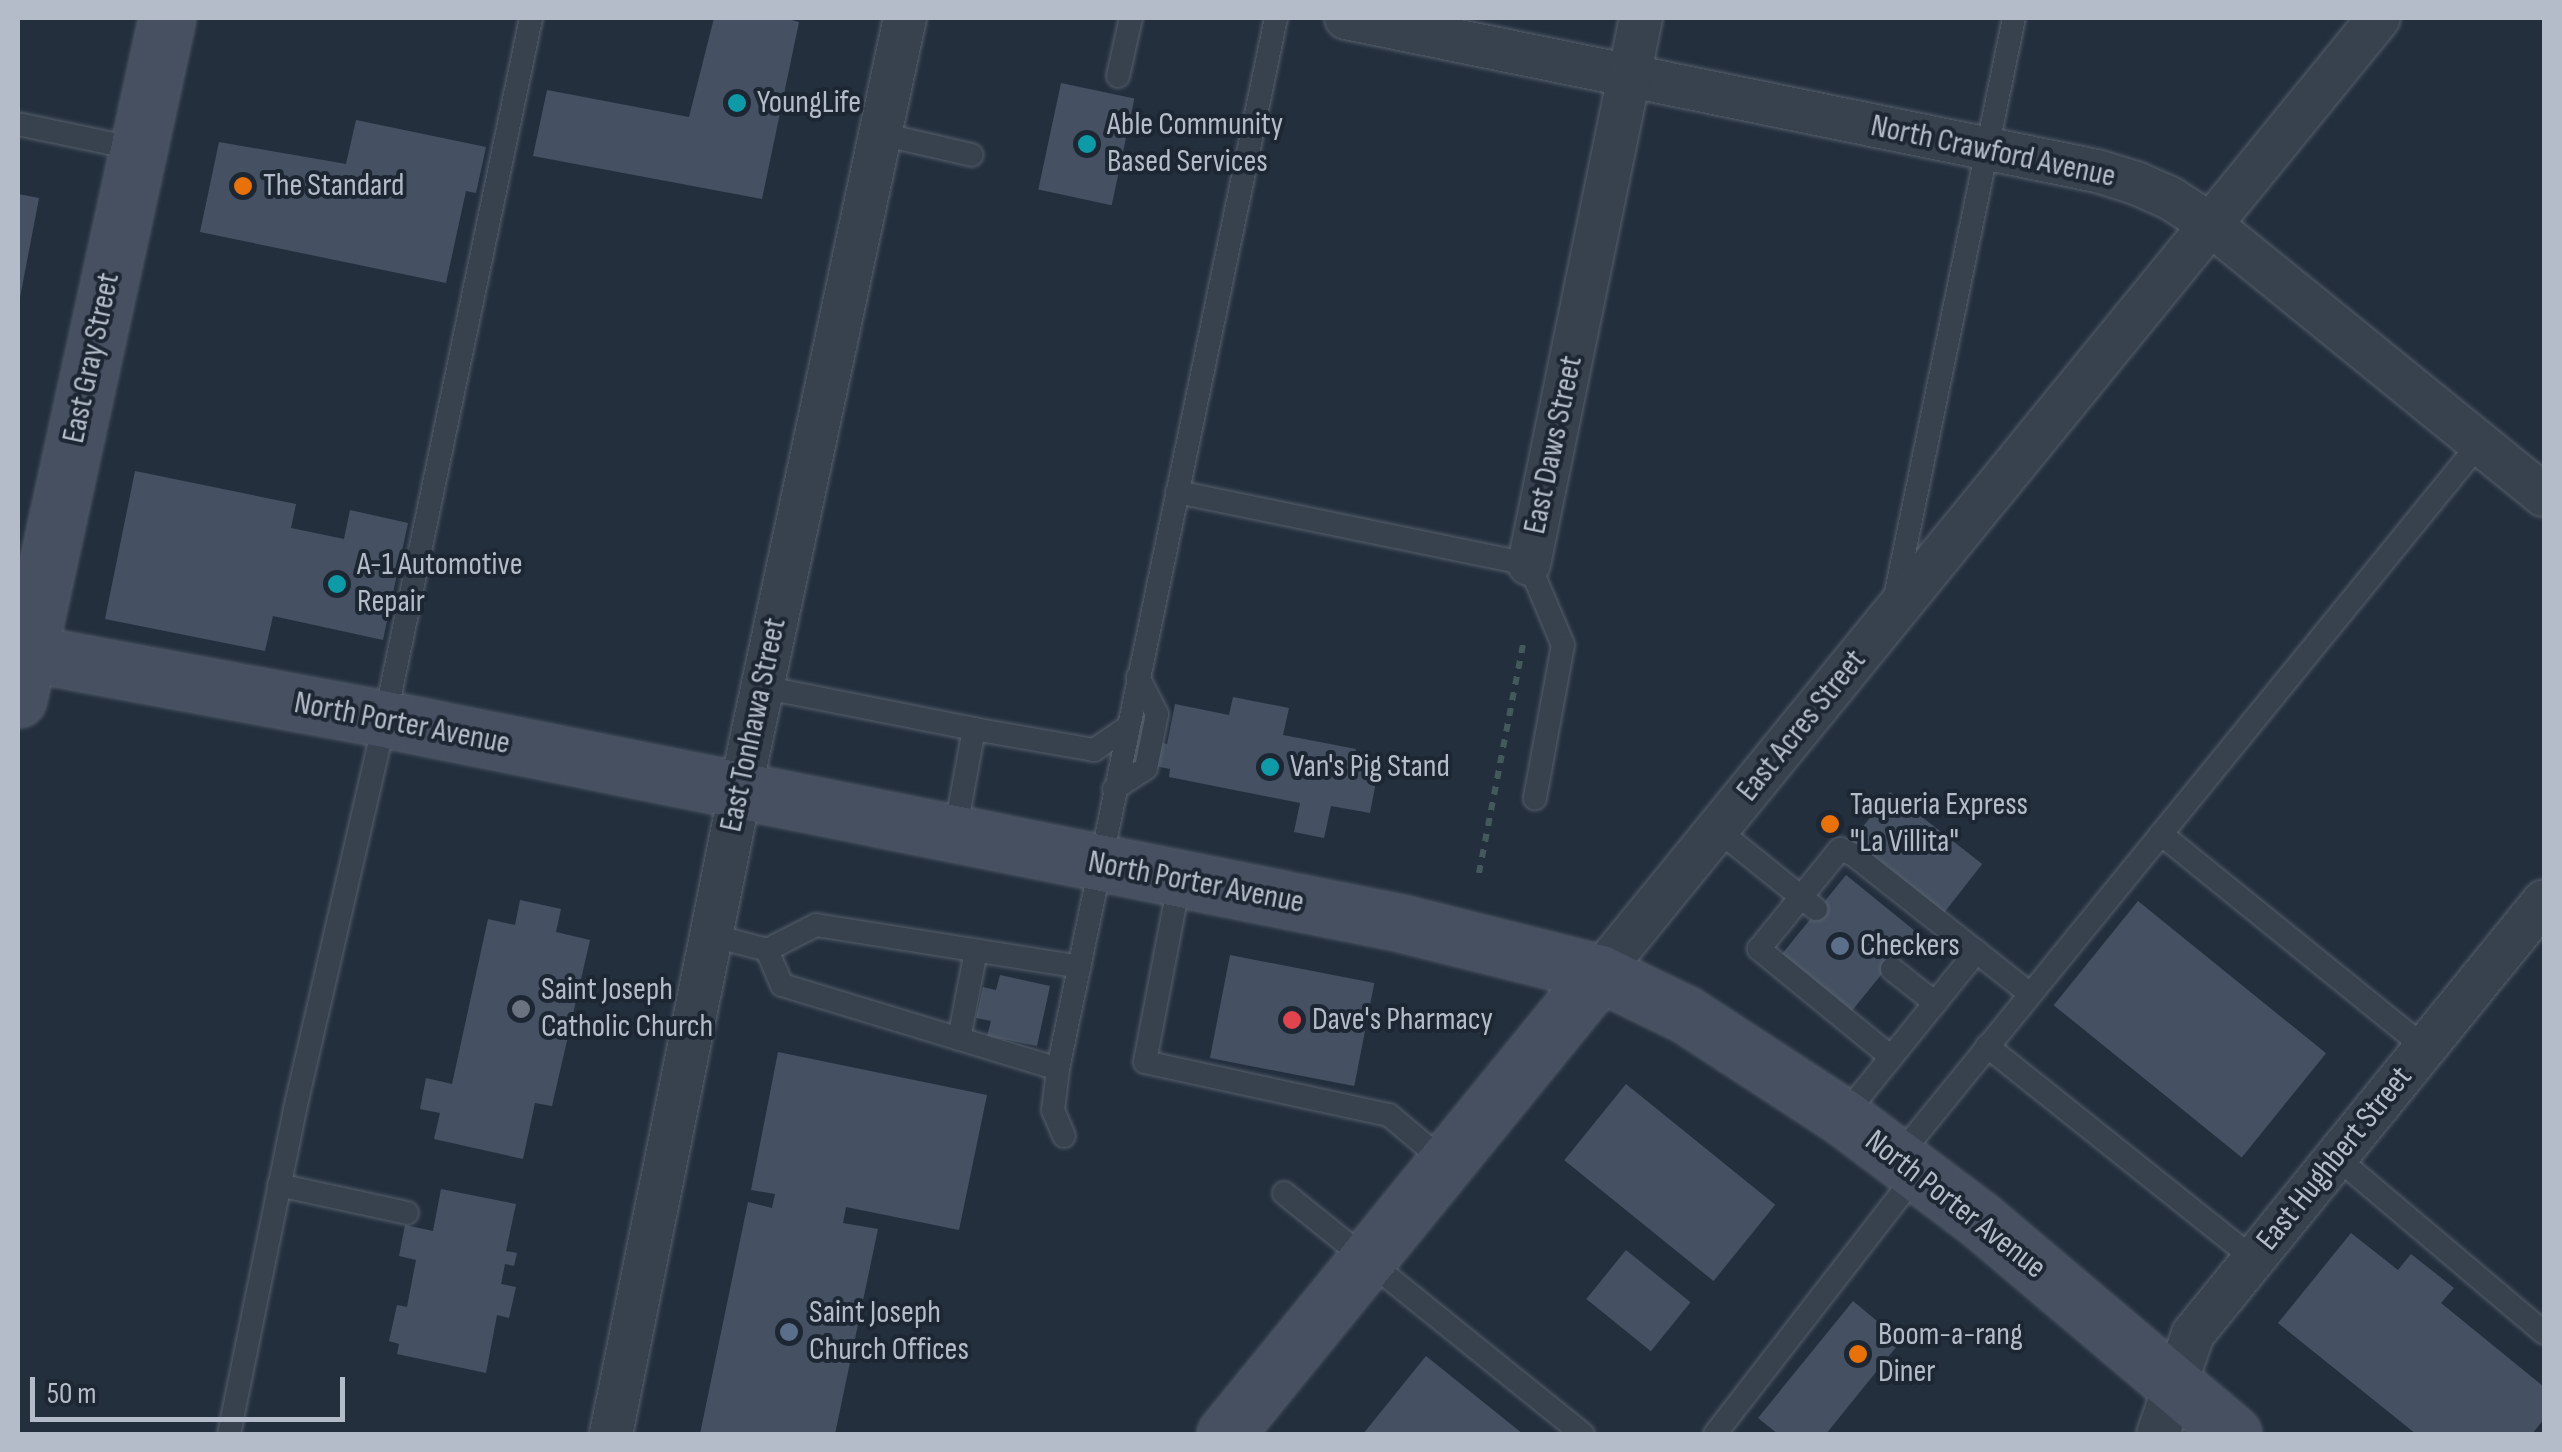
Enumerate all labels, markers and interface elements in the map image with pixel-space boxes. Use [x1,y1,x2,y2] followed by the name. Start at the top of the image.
[757,84,861,122] place label: YoungLife
[726,92,748,114] marker: YoungLife
[1107,107,1283,182] place label: Able Community Based Services
[1867,107,2119,197] street label: North Crawford Avenue
[1076,133,1098,155] marker: Able Community Based Services
[263,167,404,205] place label: The Standard
[232,175,254,197] marker: The Standard
[55,269,129,447] street label: East Gray Street
[1516,352,1592,538] street label: East Daws Street
[357,547,523,622] place label: A-1 Automotive Repair
[326,573,348,595] marker: A-1 Automotive Repair
[713,615,795,835] street label: East Tonhawa Street
[1729,643,1875,809] street label: East Acres Street
[291,684,513,764] street label: North Porter Avenue
[1290,748,1450,786] place label: Van's Pig Stand
[1259,756,1281,778] marker: Van's Pig Stand
[1850,787,2028,862] place label: Taqueria Express "La Villita"
[1819,813,1841,835] marker: Taqueria Express "La Villita"
[1085,843,1307,923] street label: North Porter Avenue
[1860,927,1960,965] place label: Checkers
[1829,935,1851,957] marker: Checkers
[541,972,713,1047] place label: Saint Joseph Catholic Church
[510,998,532,1020] marker: Saint Joseph Catholic Church
[1312,1001,1493,1039] place label: Dave's Pharmacy
[1281,1009,1303,1031] marker: Dave's Pharmacy
[2249,1059,2421,1259] street label: East Hughbert Street
[1857,1122,2053,1288] street label: North Porter Avenue
[809,1295,969,1370] place label: Saint Joseph Church Offices
[1878,1317,2023,1392] place label: Boom-a-rang Diner
[778,1321,800,1343] marker: Saint Joseph Church Offices
[1847,1343,1869,1365] marker: Boom-a-rang Diner
[35,1357,350,1419] scale bar
[47,1376,96,1412] text: 50 m

